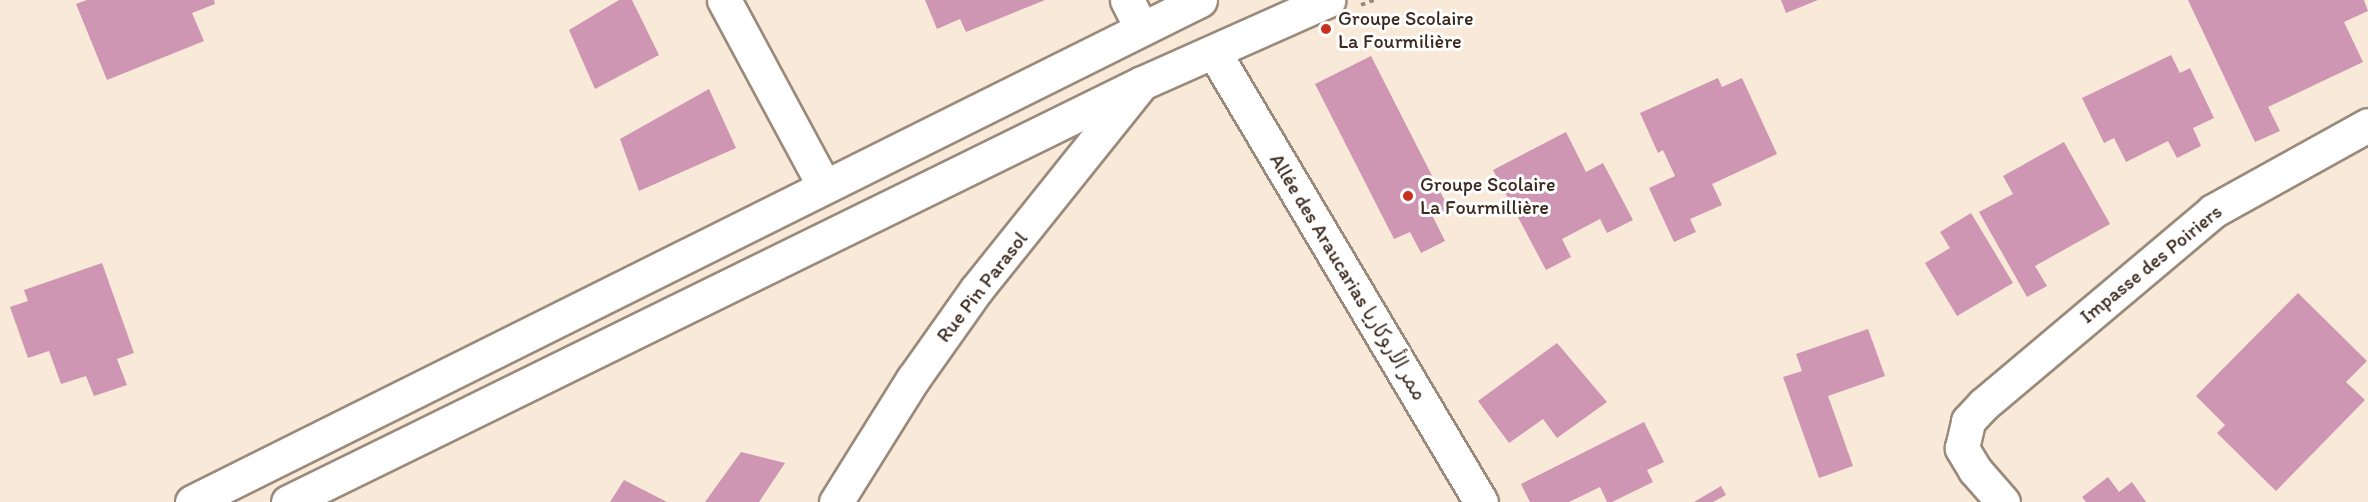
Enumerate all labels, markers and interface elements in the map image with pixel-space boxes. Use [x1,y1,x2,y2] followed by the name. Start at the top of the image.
[1338,6,1474,53] place label: Groupe Scolaire La Fourmilière
[1319,22,1333,36] marker: Groupe Scolaire La Fourmilière
[1265,149,1431,405] street label: Allée des Araucarias ممر الأروكاريا
[1420,172,1556,219] place label: Groupe Scolaire La Fourmillière
[1401,189,1415,203] marker: Groupe Scolaire La Fourmillière
[2075,199,2227,329] street label: Impasse des Poiriers
[932,227,1032,347] street label: Rue Pin Parasol

